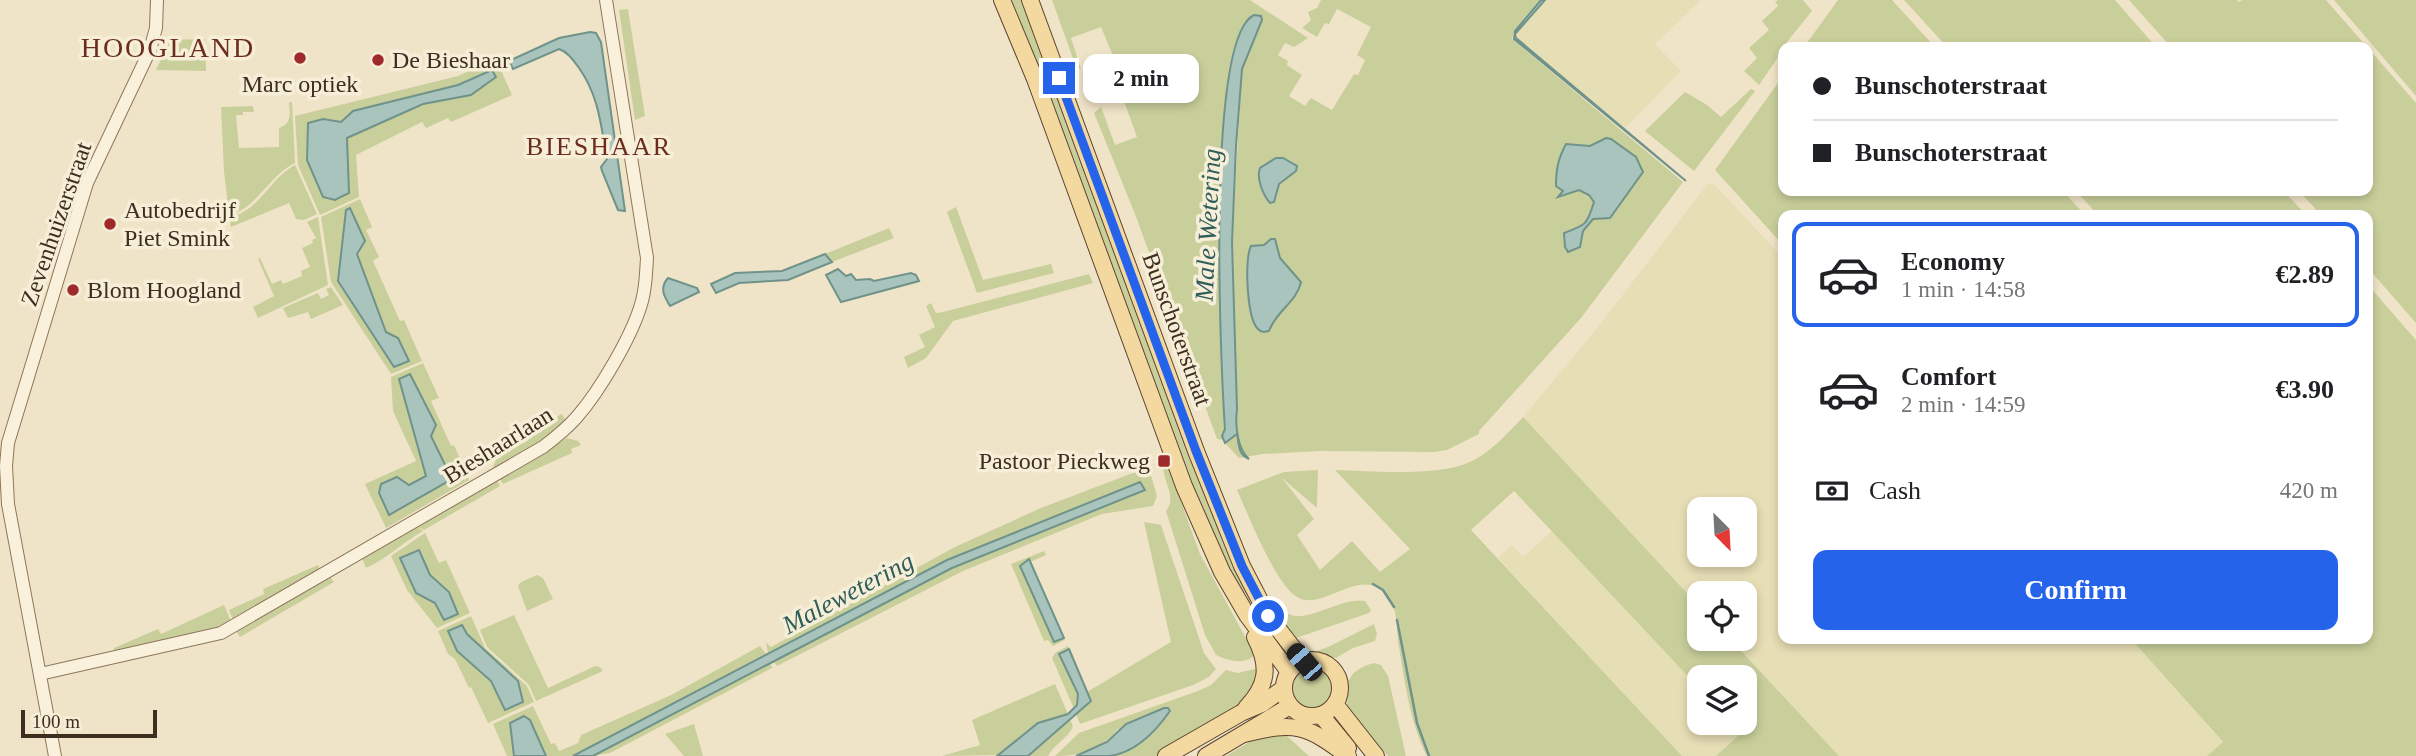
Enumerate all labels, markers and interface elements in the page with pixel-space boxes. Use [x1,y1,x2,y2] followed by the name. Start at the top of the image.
[81,32,255,63] district label: HOOGLAND
[392,47,510,73] place label: De Bieshaar
[292,50,308,66] marker: Marc optiek
[370,52,386,68] marker: De Bieshaar
[1084,54,1199,102] callout: 2 min
[1043,62,1075,94] route end
[1113,66,1169,91] text: 2 min
[242,71,358,97] place label: Marc optiek
[1855,71,2047,100] text: Bunschoterstraat
[526,132,672,161] district label: BIESHAAR
[16,138,96,310] street label: Zevenhuizerstraat
[1855,138,2047,167] text: Bunschoterstraat
[1189,148,1226,303] water label: Male Wetering
[124,197,236,251] place label: Autobedrijf Piet Smink
[102,216,118,232] marker: Autobedrijf Piet Smink
[1817,243,1880,306] icon: car
[1901,247,2005,276] text: Economy
[1137,249,1217,410] street label: Bunschoterstraat
[2276,260,2334,289] text: €2.89
[87,277,241,303] place label: Blom Hoogland
[1901,277,2026,302] text: 1 min · 14:58
[65,282,81,298] marker: Blom Hoogland
[1817,358,1880,421] icon: car
[1901,362,1996,391] text: Comfort
[2276,375,2334,404] text: €3.90
[1901,392,2026,417] text: 2 min · 14:59
[439,401,557,489] street label: Bieshaarlaan
[979,448,1150,474] place label: Pastoor Pieckweg
[1156,453,1172,469] marker: Pastoor Pieckweg
[1813,472,1851,510] icon: cash
[1869,476,1921,505] text: Cash
[2280,478,2338,503] text: 420 m
[1687,497,1757,567] north arrow
[1687,497,1757,735] map controls
[777,546,919,640] water label: Malewetering
[1813,550,2338,630] button: Confirm
[1687,581,1757,651] button: locate
[1252,600,1284,632] route start
[1283,639,1326,685] car
[1687,665,1757,735] button: layers
[21,707,158,739] scale bar
[32,711,80,732] text: 100 m

